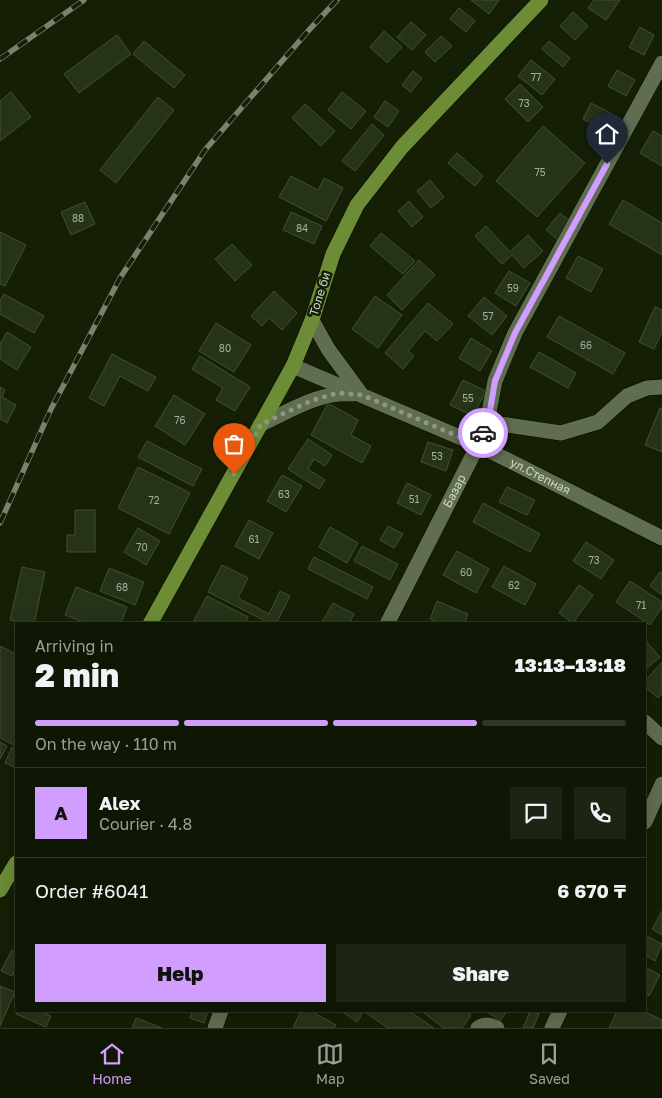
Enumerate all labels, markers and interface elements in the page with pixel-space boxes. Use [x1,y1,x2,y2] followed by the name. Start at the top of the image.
[531,71,541,83] house number: 77
[518,97,530,109] house number: 73
[586,113,628,164] pin
[593,120,621,148] icon: home
[534,166,546,178] house number: 75
[72,212,84,224] house number: 88
[296,222,308,234] house number: 84
[306,270,333,318] street label: Толе би
[507,282,519,294] house number: 59
[482,310,494,322] house number: 57
[580,339,592,351] house number: 66
[219,342,231,354] house number: 80
[462,392,474,404] house number: 55
[458,408,508,458] courier
[174,414,186,426] house number: 76
[469,419,497,447] icon: car
[213,423,255,474] pin
[220,430,248,458] icon: bag
[431,450,443,462] house number: 53
[508,454,573,498] street label: ул.Степная
[439,472,469,510] street label: Базар
[278,488,290,500] house number: 63
[409,493,419,505] house number: 51
[148,494,160,506] house number: 72
[249,533,260,545] house number: 61
[136,541,148,553] house number: 70
[588,554,600,566] house number: 73
[460,566,472,578] house number: 60
[508,579,520,591] house number: 62
[116,581,128,593] house number: 68
[636,599,646,611] house number: 71
[35,636,114,656] text: Arriving in
[515,653,626,676] text: 13:13–13:18
[35,656,119,694] text: 2 min
[35,734,177,754] text: On the way · 110 m
[510,787,562,839] button: chat
[574,787,626,839] button: phone
[99,791,140,814] text: Alex
[54,801,68,824] text: A
[99,814,192,834] text: Courier · 4.8
[35,879,148,902] text: Order #6041
[557,879,626,902] text: 6 670 ₸
[35,944,326,1002] button: Help
[336,944,626,1002] button: Share
[92,1040,132,1087] tab: Home
[316,1040,345,1087] tab: Map
[529,1040,570,1087] tab: Saved

